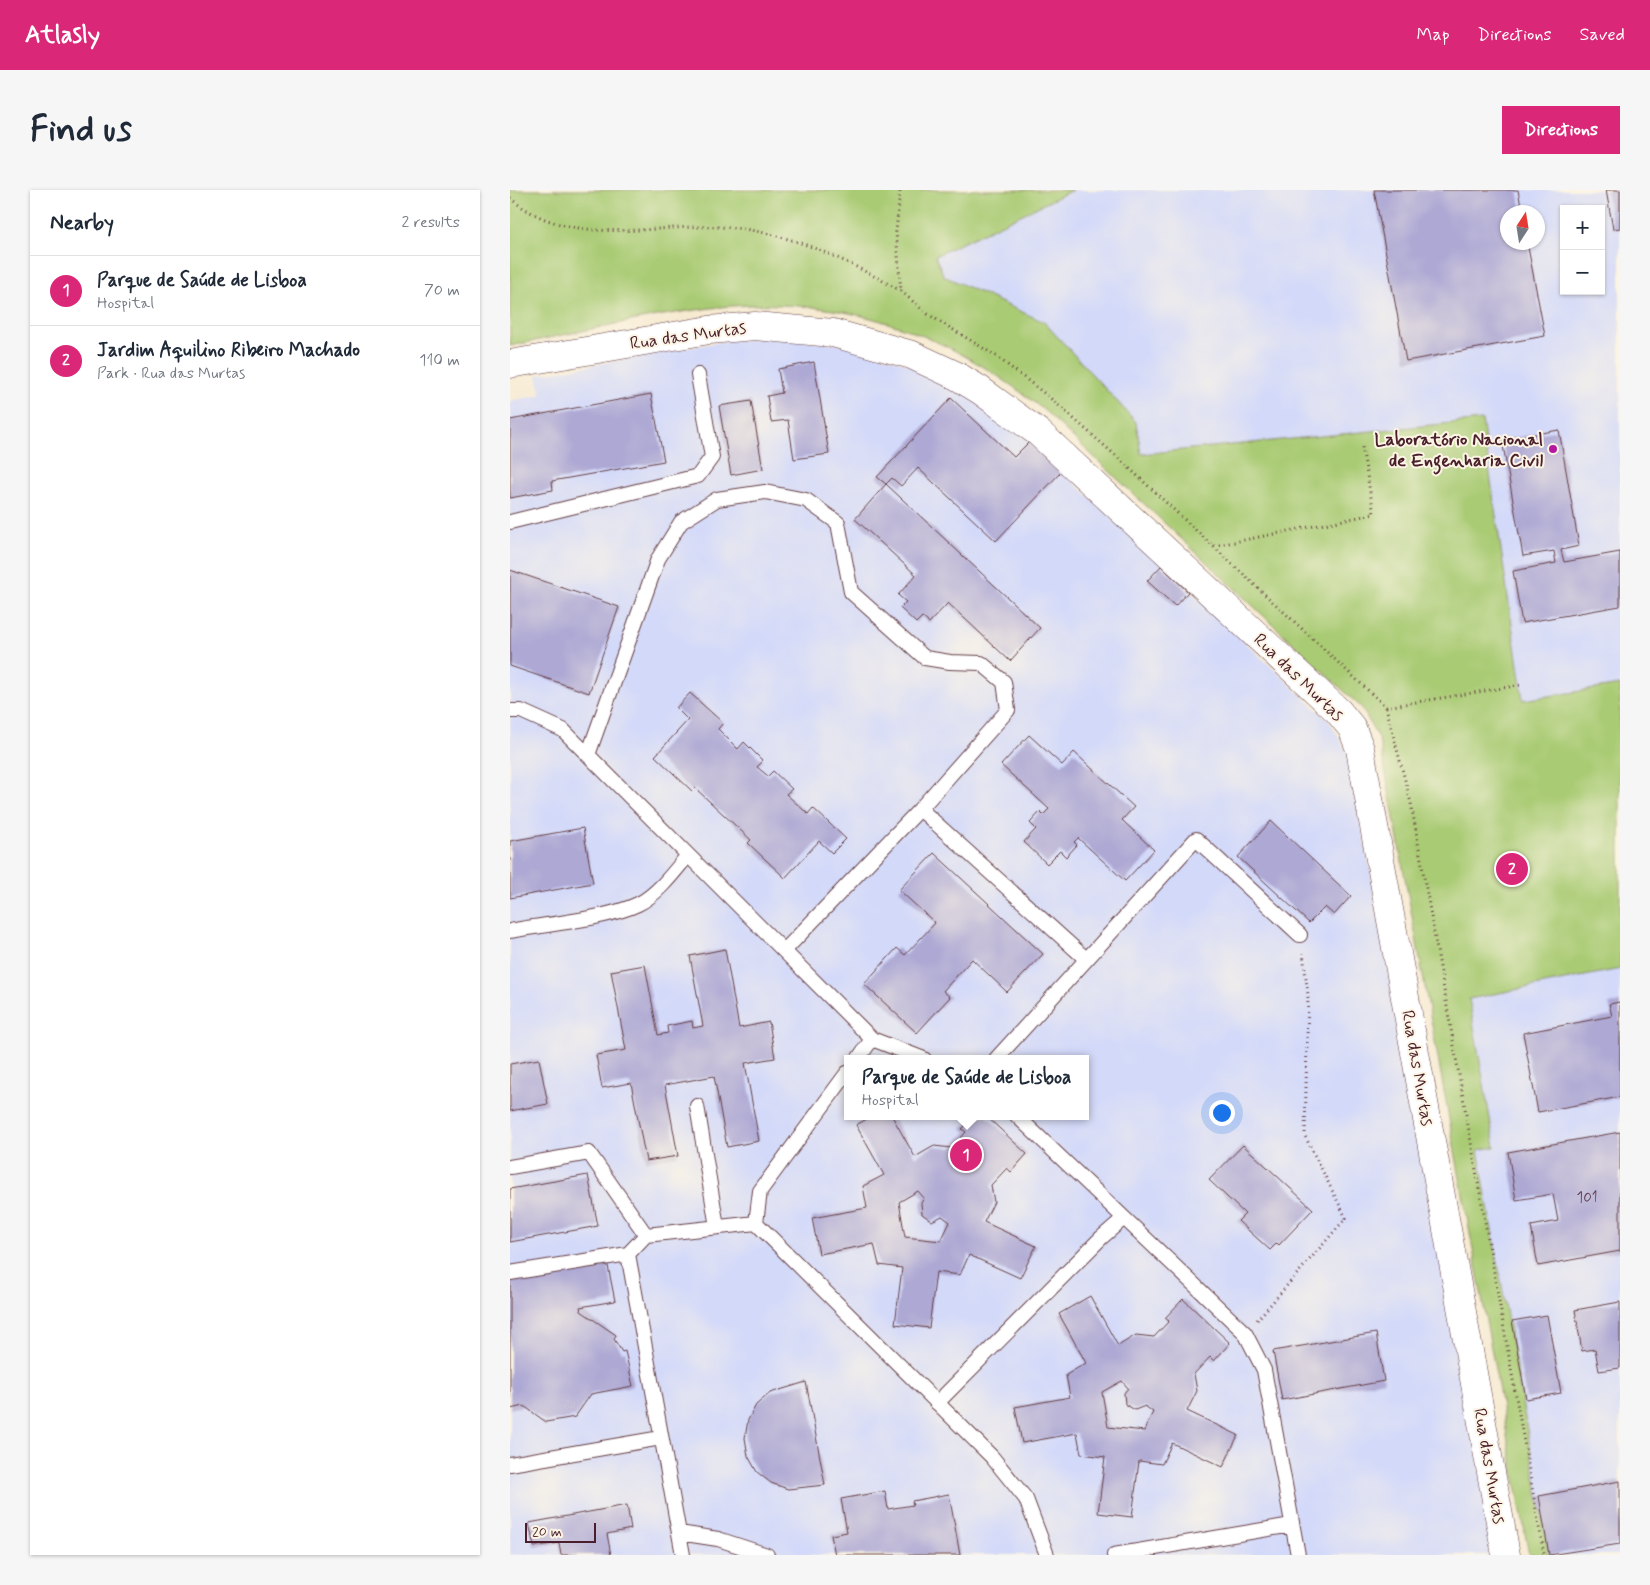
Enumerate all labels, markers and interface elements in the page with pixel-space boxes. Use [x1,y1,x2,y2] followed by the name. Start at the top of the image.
[25,20,100,51] text: Atlasly
[1417,23,1450,47] text: Map
[1478,23,1552,47] text: Directions
[1580,23,1625,47] text: Saved
[1502,106,1620,154] button: Directions
[30,107,132,153] text: Find us
[1500,205,1545,250] north arrow
[1560,205,1605,295] map controls
[1560,205,1605,250] button: +
[50,209,114,237] text: Nearby
[402,212,460,233] text: 2 results
[1560,250,1605,295] button: −
[97,268,307,293] text: Parque de Saúde de Lisboa
[62,280,70,301] text: 1
[424,280,460,301] text: 70 m
[97,293,154,314] text: Hospital
[628,316,748,356] street label: Rua das Murtas
[97,338,360,363] text: Jardim Aquilino Ribeiro Machado
[62,350,70,371] text: 2
[419,350,460,371] text: 110 m
[97,363,245,384] text: Park · Rua das Murtas
[1374,428,1543,475] place label: Laboratório Nacional de Engenharia Civil
[1547,443,1559,455] marker: Laboratório Nacional de Engenharia Civil
[1248,628,1349,727] street label: Rua das Murtas
[1496,850,1528,888] pin: 2
[1395,1008,1439,1128] street label: Rua das Murtas
[844,1055,1089,1120] popup
[862,1065,1071,1090] text: Parque de Saúde de Lisboa
[862,1090,919,1111] text: Hospital
[1209,1100,1235,1126] your location
[950,1136,982,1174] pin: 1
[1576,1188,1598,1208] house number: 101
[1467,1406,1511,1526] street label: Rua das Murtas
[525,1520,596,1543] scale bar
[532,1523,562,1541] text: 20 m

